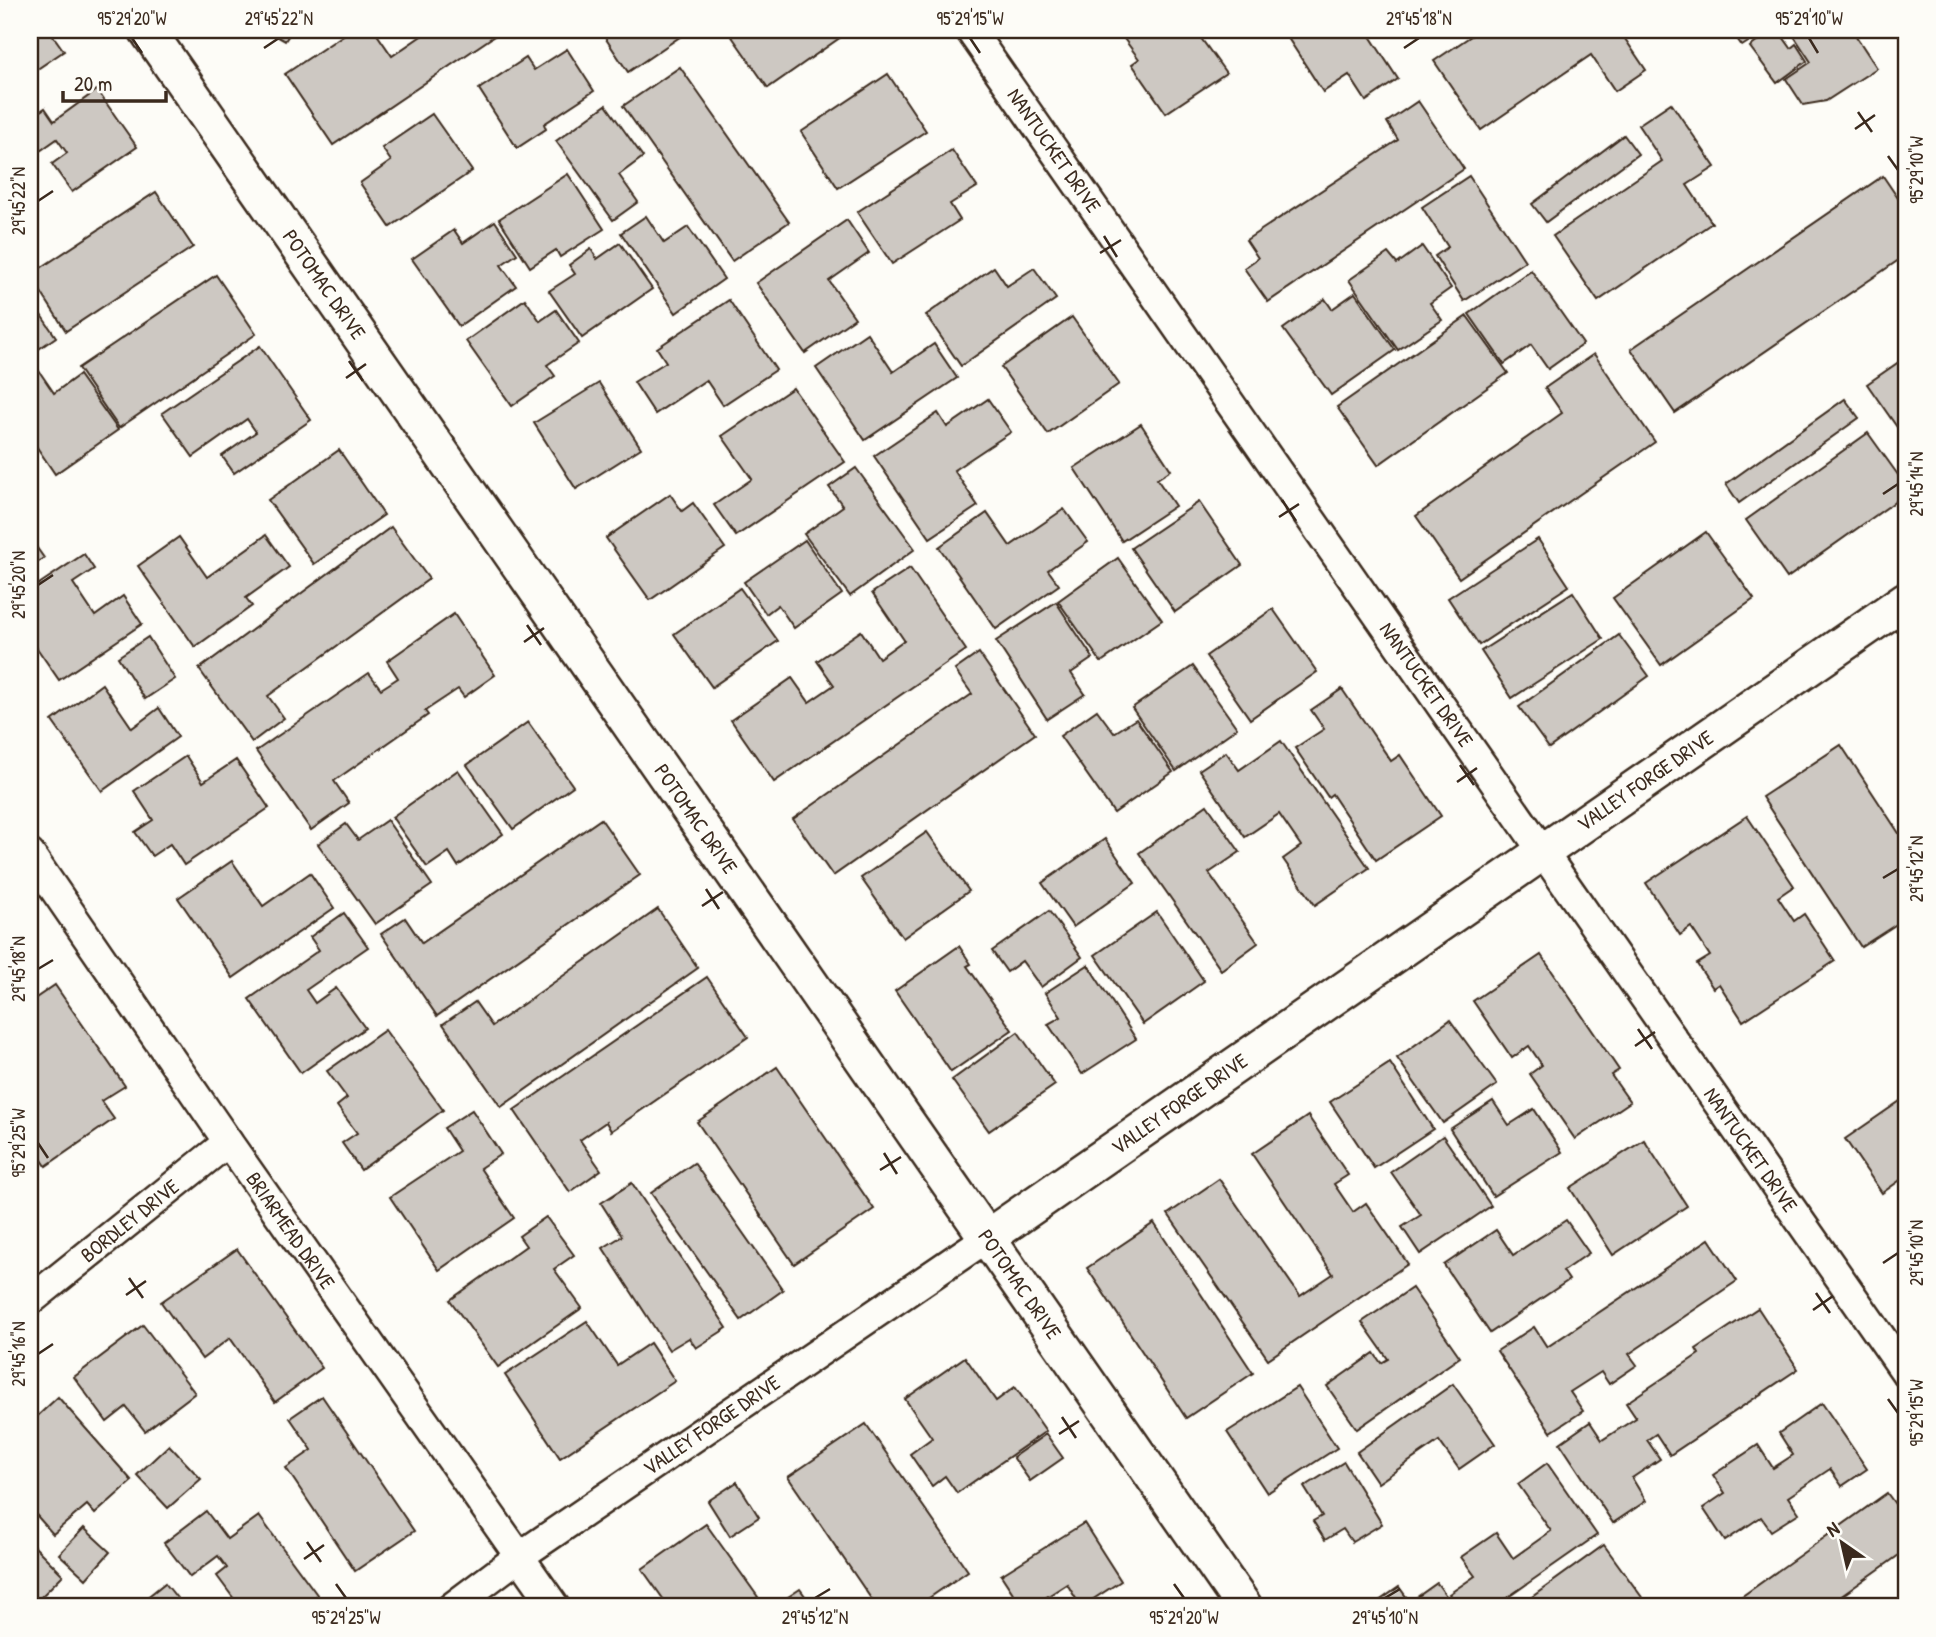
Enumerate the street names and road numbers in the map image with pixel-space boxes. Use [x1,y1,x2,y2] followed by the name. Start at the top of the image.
[1001,82,1108,219] street label: NANTUCKET DRIVE
[276,223,373,345] street label: POTOMAC DRIVE
[1373,616,1480,753] street label: NANTUCKET DRIVE
[1571,723,1719,838] street label: VALLEY FORGE DRIVE
[648,758,745,879] street label: POTOMAC DRIVE
[1105,1046,1253,1161] street label: VALLEY FORGE DRIVE
[1697,1081,1805,1218] street label: NANTUCKET DRIVE
[239,1166,342,1295] street label: BRIARMEAD DRIVE
[74,1172,185,1269] street label: BORDLEY DRIVE
[972,1223,1068,1345] street label: POTOMAC DRIVE
[637,1368,786,1482] street label: VALLEY FORGE DRIVE

